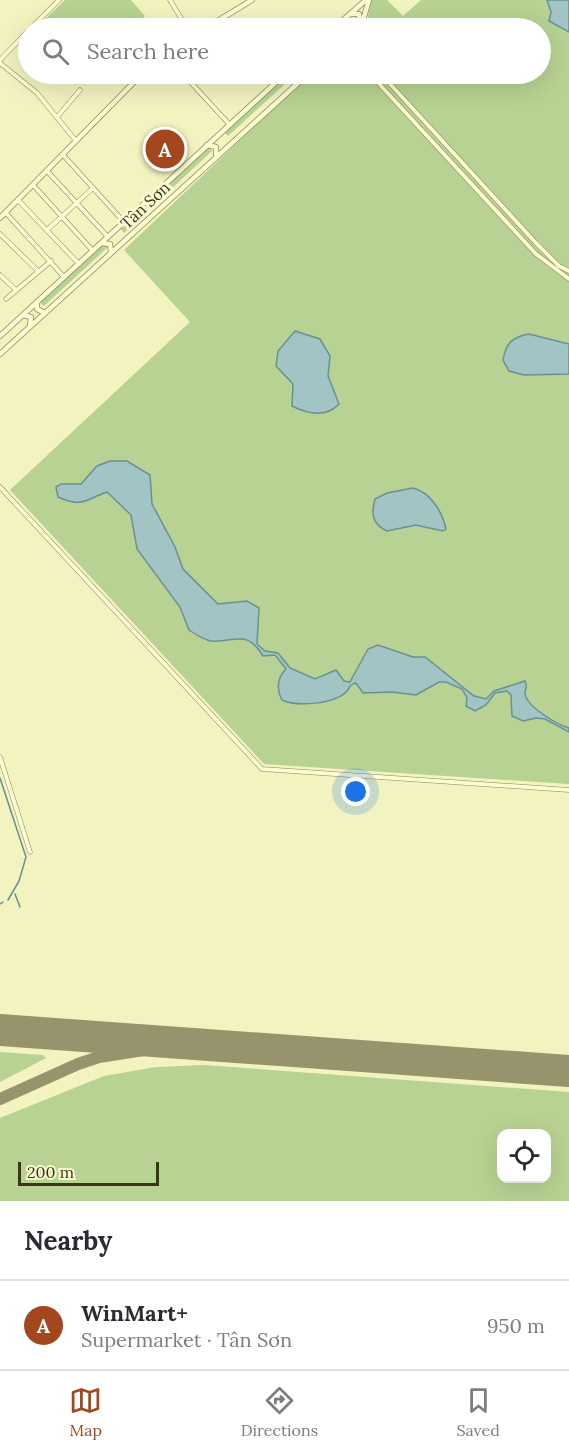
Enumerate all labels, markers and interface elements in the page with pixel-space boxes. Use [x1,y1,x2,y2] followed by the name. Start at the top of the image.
[18,18,551,84] search box
[39,35,72,68] icon: search
[87,37,209,65] text: Search here
[146,126,184,172] pin: A
[116,177,174,233] street label: Tân Sơn
[341,777,370,806] your location
[497,1129,551,1183] map controls
[497,1129,551,1183] button: locate
[18,1159,159,1186] scale bar
[27,1162,74,1182] text: 200 m
[24,1224,112,1257] text: Nearby
[81,1299,188,1327] text: WinMart+
[37,1313,50,1338] text: A
[487,1313,545,1338] text: 950 m
[81,1327,292,1352] text: Supermarket · Tân Sơn
[69,1384,102,1440] tab: Map
[241,1384,318,1440] tab: Directions
[456,1384,500,1440] tab: Saved

